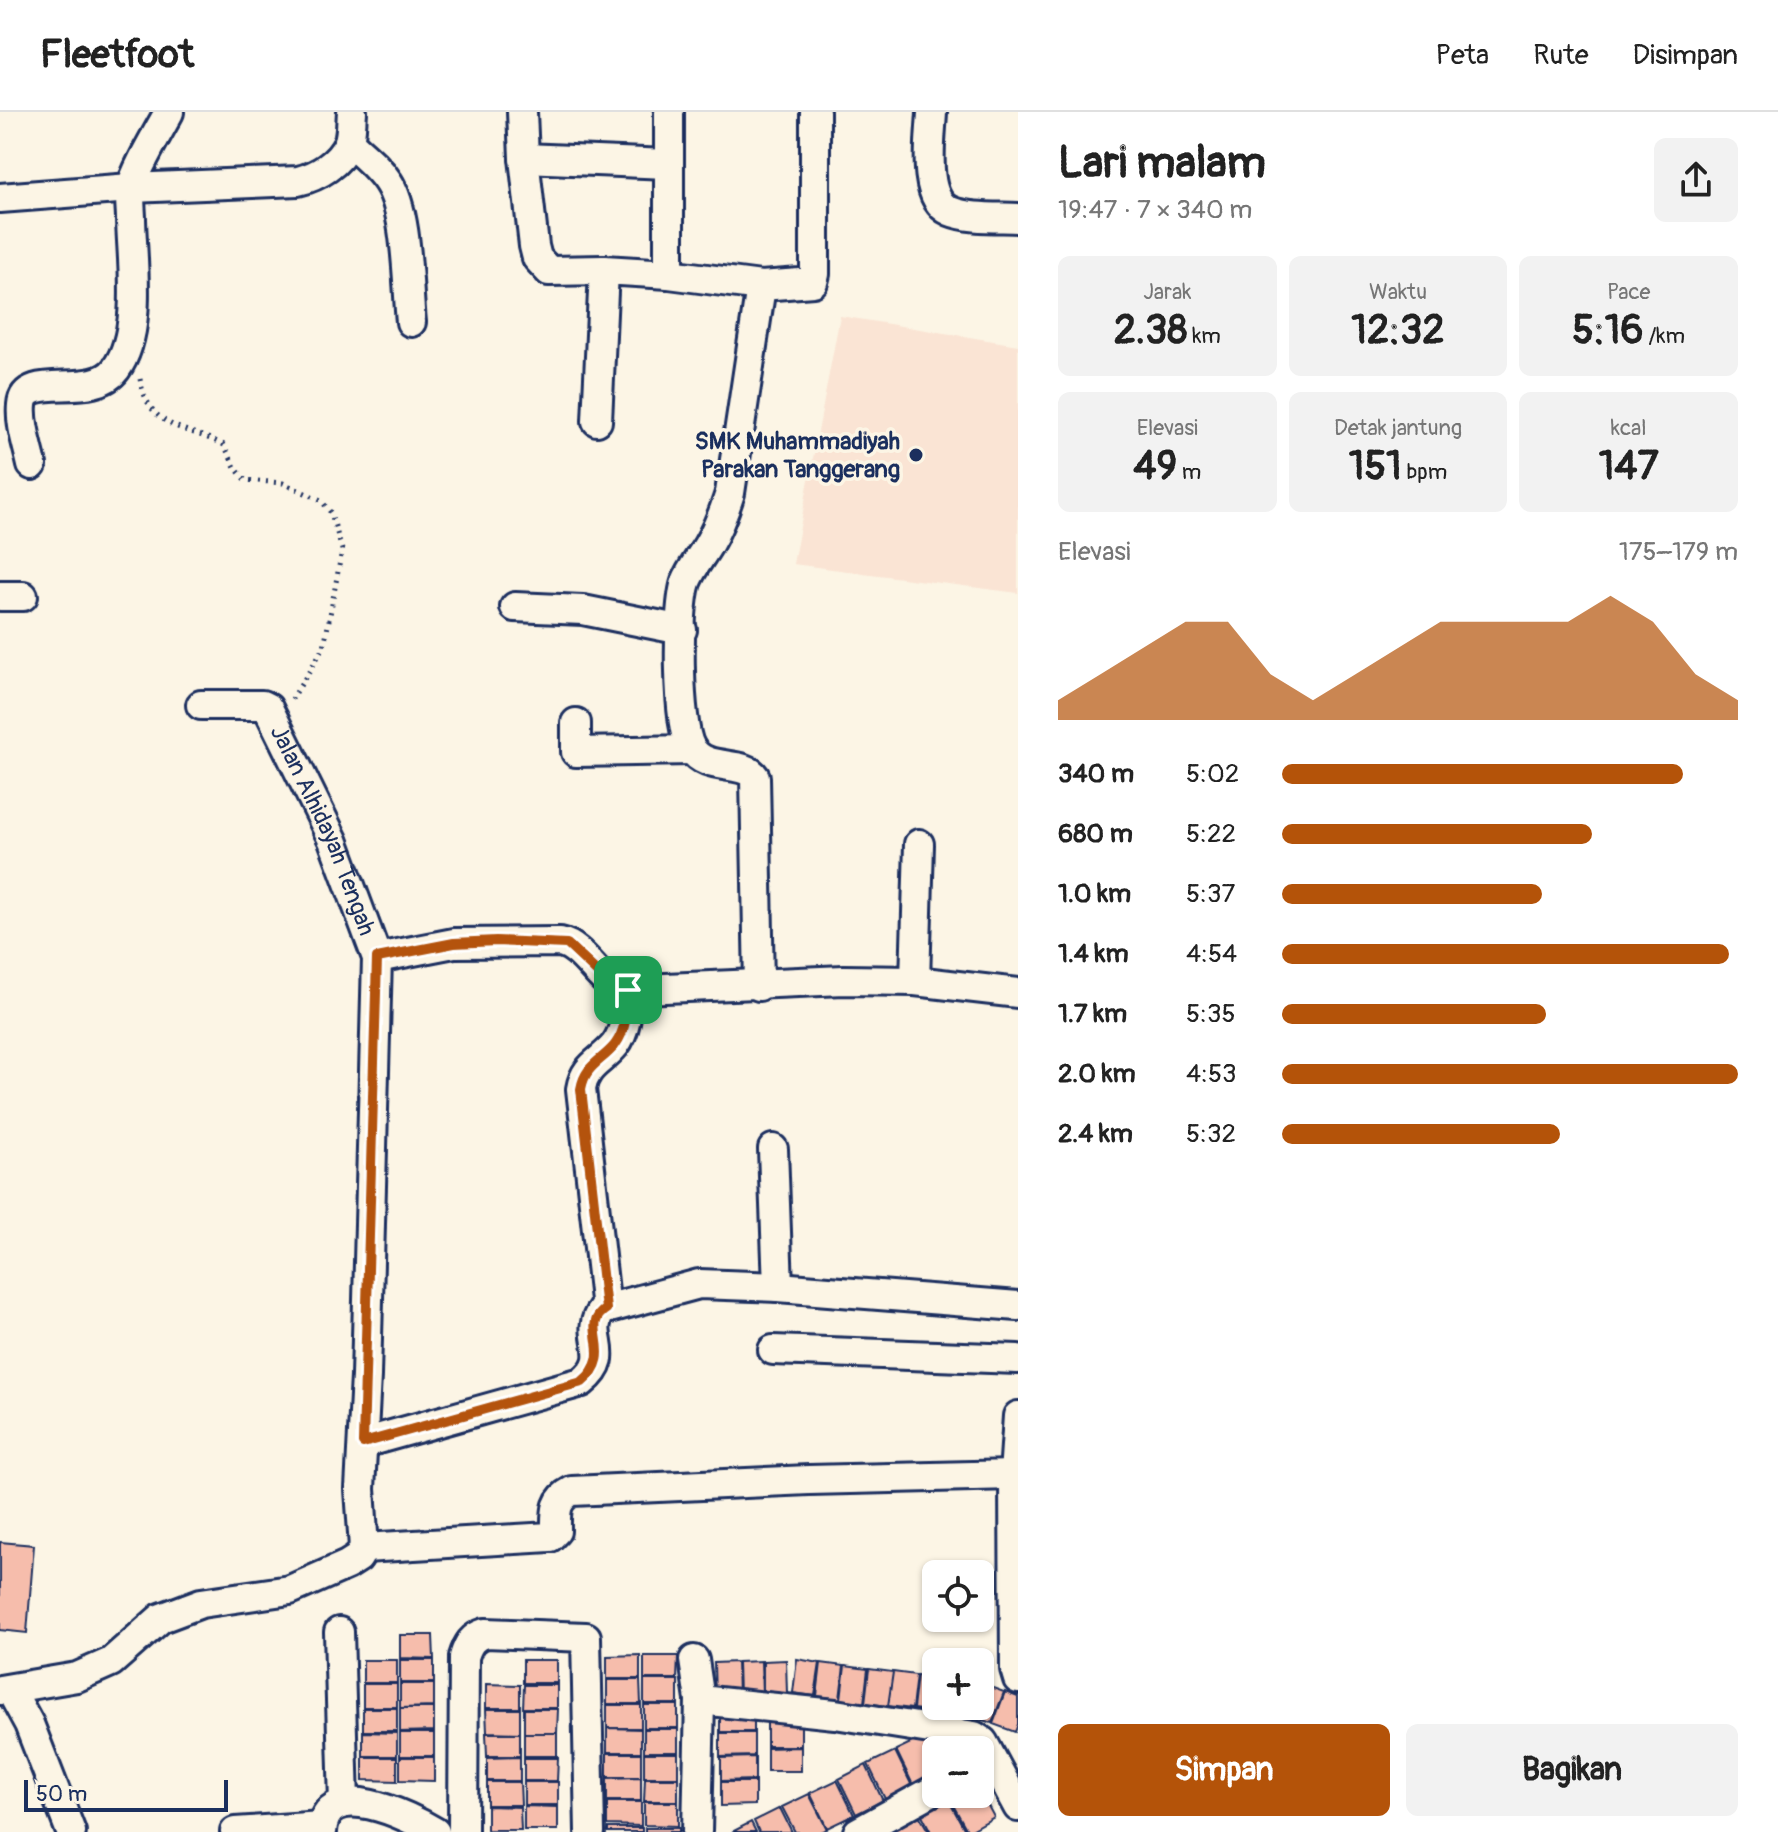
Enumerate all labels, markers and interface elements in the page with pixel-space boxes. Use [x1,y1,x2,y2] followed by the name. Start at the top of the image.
[40,31,194,79] text: Fleetfoot
[1436,38,1489,73] text: Peta
[1533,38,1589,73] text: Rute
[1633,38,1738,73] text: Disimpan
[1058,136,1266,191] text: Lari malam
[1654,138,1738,222] button: share
[1058,194,1252,226] text: 19:47 · 7 × 340 m
[1143,278,1191,306] text: Jarak
[1369,278,1427,306] text: Waktu
[1607,278,1650,306] text: Pace
[1114,306,1187,355] text: 2.38
[1351,306,1445,355] text: 12:32
[1572,306,1644,355] text: 5:16
[1187,322,1221,350] text: km
[1644,322,1685,350] text: /km
[1137,414,1198,442] text: Elevasi
[1334,414,1462,442] text: Detak jantung
[1611,414,1647,442] text: kcal
[695,427,900,484] place label: SMK Muhammadiyah Parakan Tanggerang
[1133,442,1177,491] text: 49
[1349,442,1402,491] text: 151
[1599,442,1659,491] text: 147
[907,446,925,464] marker: SMK Muhammadiyah Parakan Tanggerang
[1177,458,1201,486] text: m
[1402,458,1447,486] text: bpm
[1058,536,1131,568] text: Elevasi
[1619,536,1738,568] text: 175–179 m
[264,720,381,940] street label: Jalan Alhidayah Tengah
[1058,758,1134,790] text: 340 m
[1186,758,1239,790] text: 5:02
[1058,818,1133,850] text: 680 m
[1186,818,1236,850] text: 5:22
[1058,878,1131,910] text: 1.0 km
[1186,878,1235,910] text: 5:37
[1058,938,1129,970] text: 1.4 km
[1186,938,1237,970] text: 4:54
[594,956,662,1024] pin
[606,968,650,1012] icon: arrive
[1058,998,1127,1030] text: 1.7 km
[1186,998,1236,1030] text: 5:35
[1058,1058,1136,1090] text: 2.0 km
[1186,1058,1237,1090] text: 4:53
[1058,1118,1133,1150] text: 2.4 km
[1186,1118,1236,1150] text: 5:32
[922,1560,994,1808] map controls
[922,1560,994,1632] button: locate
[922,1648,994,1720] button: +
[1058,1724,1390,1816] button: Simpan
[1406,1724,1738,1816] button: Bagikan
[922,1736,994,1808] button: −
[24,1776,228,1812] scale bar
[36,1780,87,1808] text: 50 m

